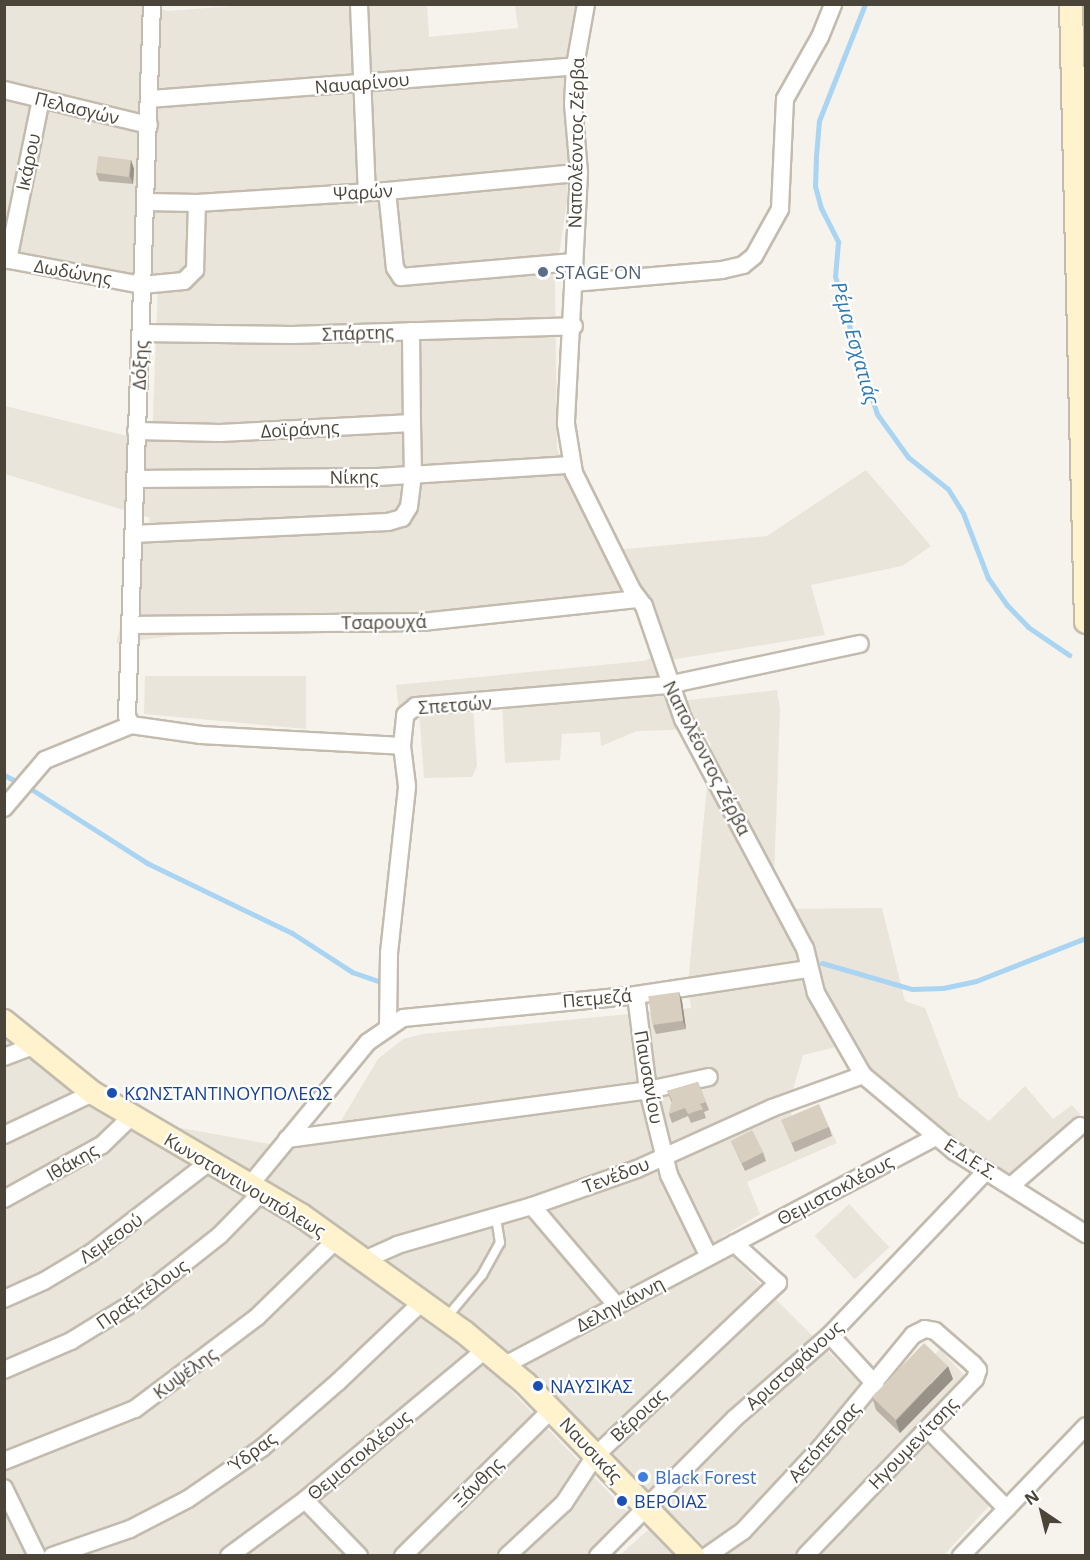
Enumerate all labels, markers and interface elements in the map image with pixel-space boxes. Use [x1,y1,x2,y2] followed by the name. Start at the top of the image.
[564,58,588,228] street label: Ναπολέοντος Ζέρβα
[314,68,410,98] street label: Ναυαρίνου
[33,87,121,129] street label: Πελασγών
[11,131,45,193] street label: Ικάρου
[333,180,393,204] street label: Ψαρών
[32,255,114,289] street label: Δωδώνης
[555,261,641,283] place label: STAGE ON
[536,265,550,279] marker: STAGE ON
[827,279,885,407] water label: Ρέμα Εσχατιάς
[322,321,394,345] street label: Σπάρτης
[128,340,152,390] street label: Δόξης
[260,416,340,442] street label: Δοϊράνης
[329,466,379,488] street label: Νίκης
[341,610,427,634] street label: Τσαρουχά
[659,677,755,839] street label: Ναπολέοντος Ζέρβα
[417,692,493,718] street label: Σπετσών
[561,984,633,1012] street label: Πετμεζά
[630,1028,668,1126] street label: Παυσανίου
[124,1082,332,1104] place label: ΚΩΝΣΤΑΝΤΙΝΟΥΠΟΛΕΩΣ
[105,1086,119,1100] marker: ΚΩΝΣΤΑΝΤΙΝΟΥΠΟΛΕΩΣ
[160,1128,330,1242] street label: Κωνσταντινουπόλεως
[940,1134,1002,1184] street label: Ε.Δ.Ε.Σ.
[42,1139,102,1185] street label: Ιθάκης
[773,1150,897,1230] street label: Θεμιστοκλέους
[580,1152,652,1198] street label: Τενέδου
[75,1209,147,1267] street label: Λεμεσού
[92,1255,192,1333] street label: Πραξιτέλους
[572,1272,668,1336] street label: Δεληγιάννη
[741,1316,847,1414] street label: Αριστοφάνους
[149,1343,221,1403] street label: Κυψέλης
[550,1375,633,1397] place label: ΝΑΥΣΙΚΑΣ
[531,1379,545,1393] marker: ΝΑΥΣΙΚΑΣ
[606,1384,670,1446] street label: Βέροιας
[864,1393,962,1493] street label: Ηγουμενίτσης
[783,1398,865,1486] street label: Αετόπετρας
[303,1405,415,1505] street label: Θεμιστοκλέους
[555,1413,627,1487] street label: Ναυσικάς
[224,1427,280,1477] street label: Ύδρας
[449,1453,507,1511] street label: Ξάνθης
[655,1466,757,1488] place label: Black Forest
[636,1470,650,1484] marker: Black Forest
[1012,1482,1072,1542] north arrow
[1020,1485,1043,1510] text: N
[634,1490,707,1512] place label: ΒΕΡΟΙΑΣ
[615,1494,629,1508] marker: ΒΕΡΟΙΑΣ

